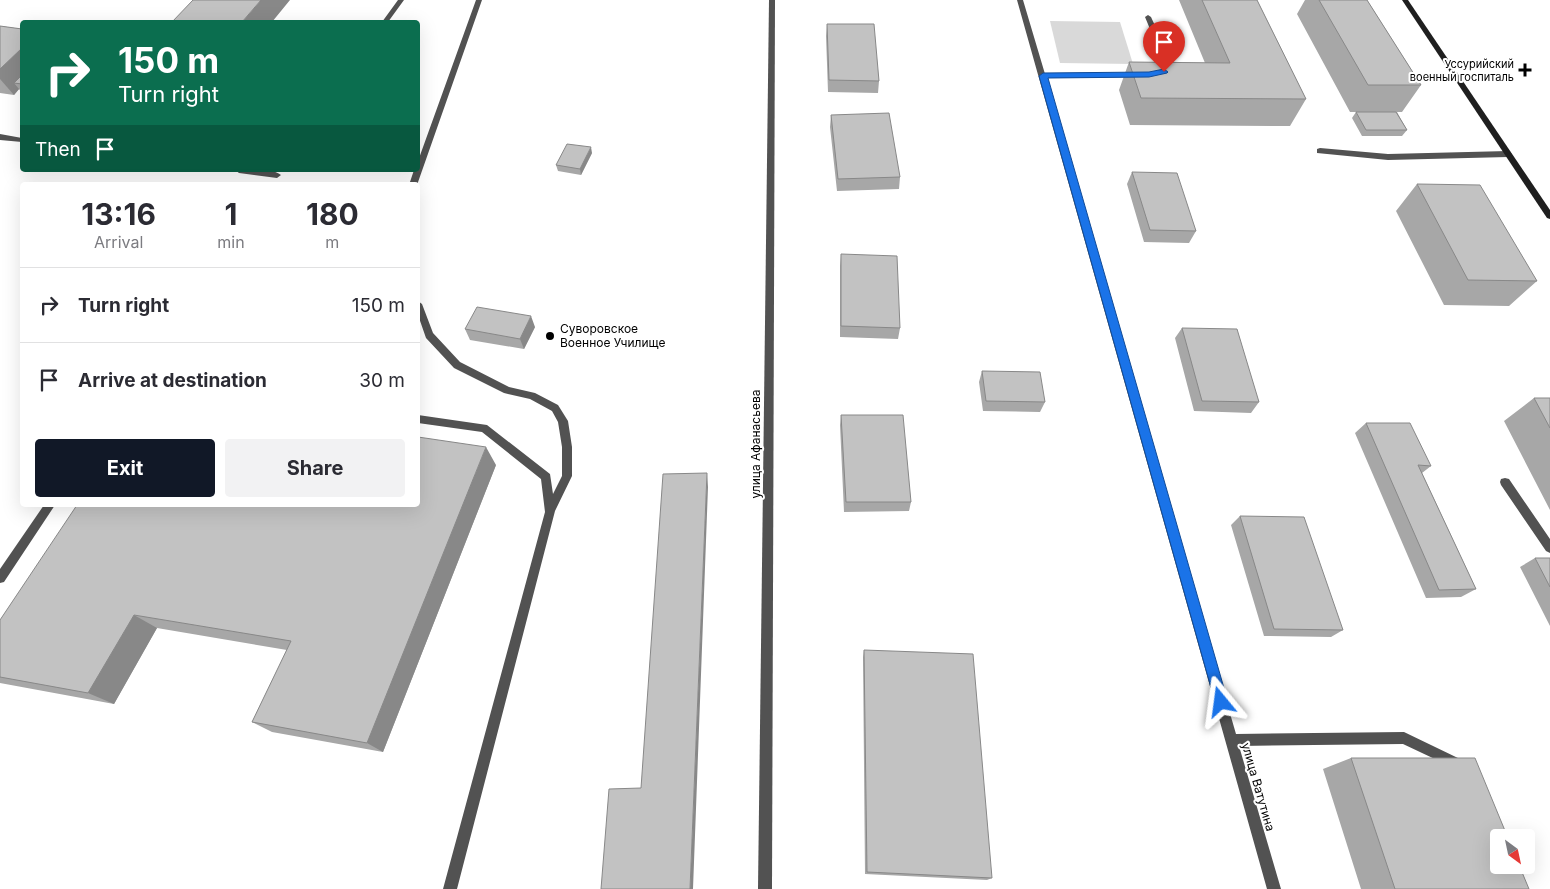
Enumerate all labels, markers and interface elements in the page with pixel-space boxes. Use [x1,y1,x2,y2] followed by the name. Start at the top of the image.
[1143,21,1185,72] pin
[1150,28,1178,56] icon: arrive
[118,39,219,81] text: 150 m
[35,40,100,105] icon: right
[1410,57,1514,84] place label: Уссурийский военный госпиталь
[1518,63,1532,77] marker: Уссурийский военный госпиталь
[118,81,219,107] text: Turn right
[91,135,119,163] icon: arrive
[35,138,81,161] text: Then
[81,196,156,232] text: 13:16
[225,196,237,232] text: 1
[306,196,359,232] text: 180
[94,232,143,252] text: Arrival
[217,232,245,252] text: min
[325,232,339,252] text: m
[35,291,63,319] icon: right
[78,294,169,317] text: Turn right
[352,294,405,317] text: 150 m
[560,321,665,350] place label: Суворовское Военное Училище
[544,330,556,342] marker: Суворовское Военное Училище
[35,366,63,394] icon: arrive
[78,369,267,392] text: Arrive at destination
[359,369,405,392] text: 30 m
[748,390,763,498] street label: улица Афанасьева
[35,439,215,497] button: Exit
[225,439,405,497] button: Share
[1194,675,1246,727] position arrow
[1239,741,1278,833] street label: улица Ватутина
[1490,829,1535,874] north arrow
[1490,829,1535,874] map controls

